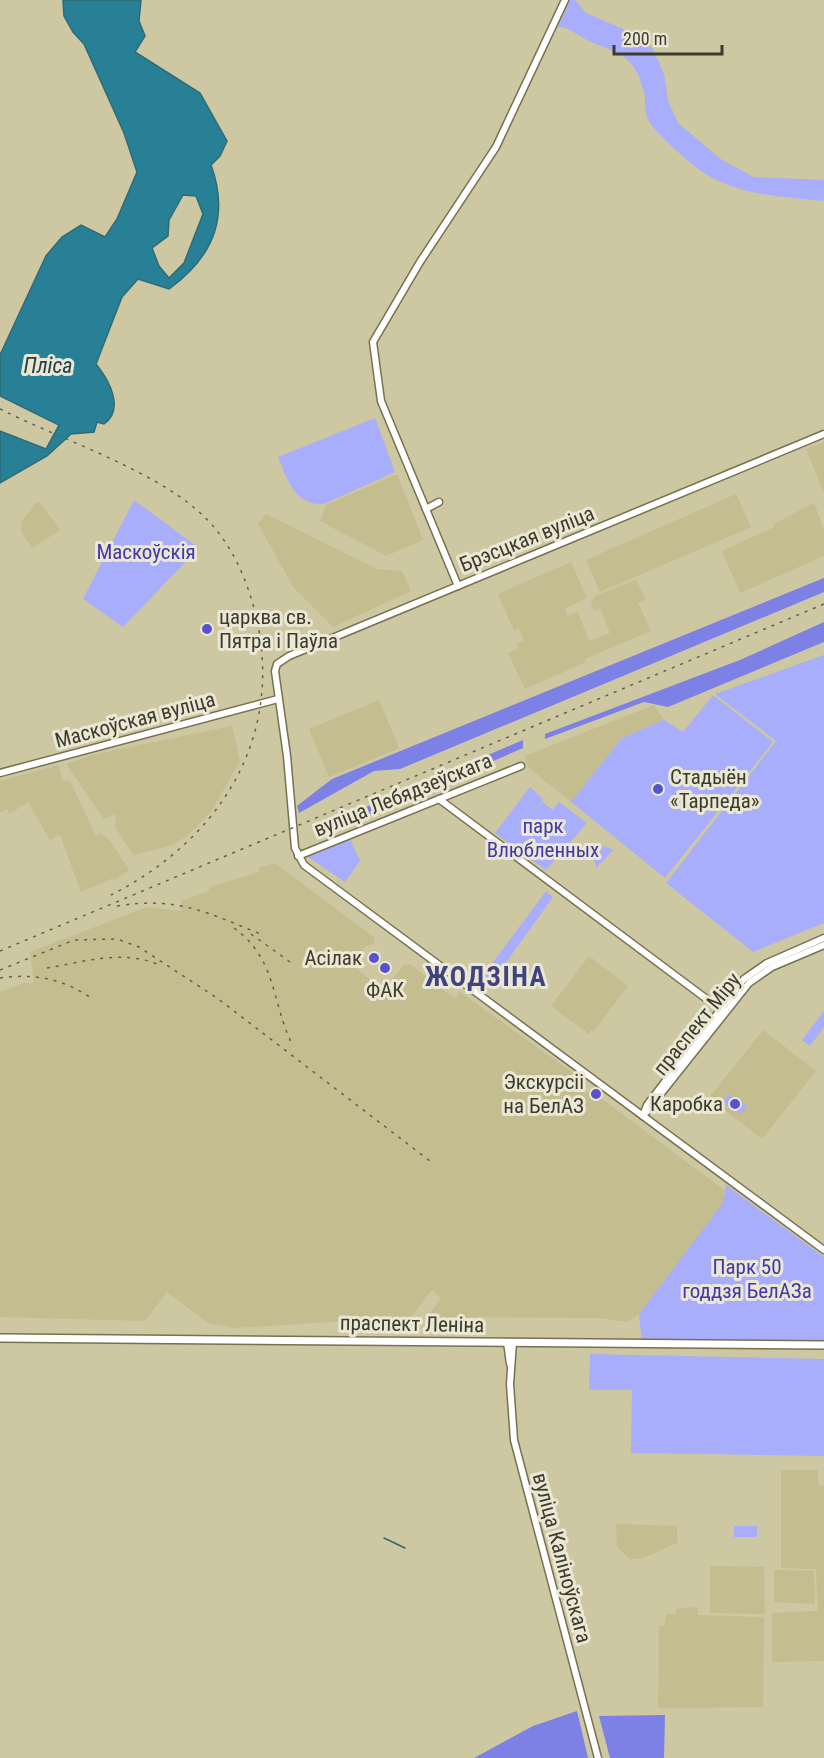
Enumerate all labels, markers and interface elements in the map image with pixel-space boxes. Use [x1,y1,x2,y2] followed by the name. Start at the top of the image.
[614,18,722,56] scale bar
[623,28,667,49] text: 200 m
[23,353,73,378] water label: Пліса
[456,501,598,577] street label: Брэсцкая вуліца
[96,540,196,564] park label: Маскоўскія
[219,605,338,653] place label: царква св. Пятра і Паўла
[200,622,214,636] marker: царква св. Пятра і Паўла
[52,687,218,753] street label: Маскоўская вуліца
[310,748,496,842] street label: вуліца Лебядзеўскага
[670,765,760,813] place label: Стадыён «Тарпеда»
[651,782,665,796] marker: Стадыён «Тарпеда»
[487,814,599,862] park label: парк Влюбленных
[305,946,362,970] place label: Асілак
[367,951,381,965] marker: Асілак
[378,961,392,975] marker: ФАК
[425,961,547,993] district label: ЖОДЗІНА
[648,968,746,1080] street label: праспект Міру
[366,978,404,1002] place label: ФАК
[503,1070,584,1118] place label: Экскурсіі на БелАЗ
[589,1087,603,1101] marker: Экскурсіі на БелАЗ
[650,1092,723,1116] place label: Каробка
[728,1097,742,1111] marker: Каробка
[682,1255,812,1303] park label: Парк 50 годдзя БелАЗа
[340,1311,484,1337] street label: праспект Леніна
[528,1470,596,1646] street label: вуліца Каліноўскага

